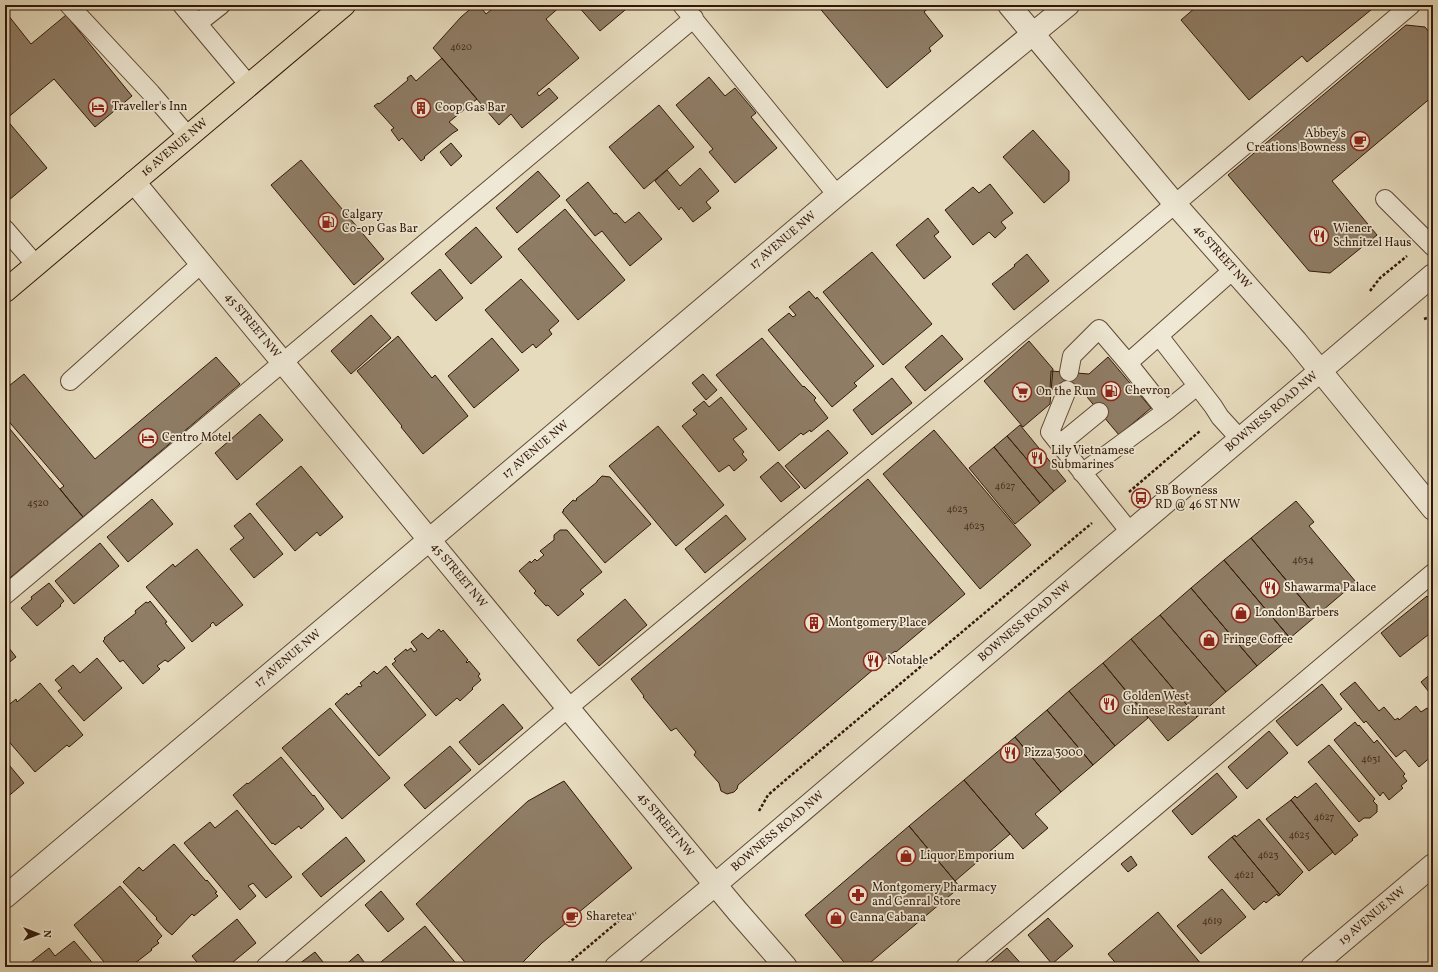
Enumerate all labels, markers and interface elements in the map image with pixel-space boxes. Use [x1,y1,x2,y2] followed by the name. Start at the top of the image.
[450,40,472,54] house number: 4620
[87,96,109,118] hotel icon: Traveller's Inn
[410,97,432,119] building icon: Coop Gas Bar
[112,99,187,115] place label: Traveller's Inn
[435,100,506,116] place label: Coop Gas Bar
[138,115,211,181] street label: 16 AVENUE NW
[1247,126,1346,156] place label: Abbey's Creations Bowness
[1349,130,1371,152] cafe icon: Abbey's Creations Bowness
[342,207,418,237] place label: Calgary Co-op Gas Bar
[746,208,820,273] street label: 17 AVENUE NW
[317,211,339,233] fuel station icon: Calgary Co-op Gas Bar
[1333,221,1411,251] place label: Wiener Schnitzel Haus
[1189,222,1255,293] street label: 46 STREET NW
[1308,225,1330,247] restaurant icon: Wiener Schnitzel Haus
[221,289,284,362] street label: 45 STREET NW
[1222,368,1322,456] street label: BOWNESS ROAD NW
[1100,380,1122,402] fuel station icon: Chevron
[1011,381,1033,403] supermarket icon: On the Run
[1125,383,1170,399] place label: Chevron
[1036,384,1096,400] place label: On the Run
[499,417,572,483] street label: 17 AVENUE NW
[137,427,159,449] hotel icon: Centro Motel
[162,430,232,446] place label: Centro Motel
[1051,443,1135,473] place label: Lily Vietnamese Submarines
[1026,447,1048,469] restaurant icon: Lily Vietnamese Submarines
[995,479,1016,493] house number: 4627
[1155,483,1240,513] place label: SB Bowness RD @ 46 ST NW
[1130,487,1152,509] bus stop icon: SB Bowness RD @ 46 ST NW
[27,496,49,510] house number: 4520
[946,502,968,516] house number: 4623
[963,519,985,533] house number: 4623
[427,539,490,611] street label: 45 STREET NW
[1292,553,1314,567] house number: 4634
[1259,577,1281,599] restaurant icon: Shawarma Palace
[975,578,1075,666] street label: BOWNESS ROAD NW
[1284,580,1377,596] place label: Shawarma Palace
[1230,602,1252,624] shop icon: London Barbers
[1255,605,1339,621] place label: London Barbers
[803,612,825,634] building icon: Montgomery Place
[828,615,927,631] place label: Montgomery Place
[251,626,325,691] street label: 17 AVENUE NW
[1198,629,1220,651] shop icon: Fringe Coffee
[1223,632,1293,648] place label: Fringe Coffee
[862,650,884,672] restaurant icon: Notable
[887,653,929,669] place label: Notable
[1123,689,1226,719] place label: Golden West Chinese Restaurant
[1098,693,1120,715] restaurant icon: Golden West Chinese Restaurant
[999,742,1021,764] restaurant icon: Pizza 3000
[1024,745,1083,761] place label: Pizza 3000
[1361,752,1381,766] house number: 4631
[728,787,828,876] street label: BOWNESS ROAD NW
[633,789,697,861] street label: 45 STREET NW
[1314,810,1335,824] house number: 4627
[1288,828,1310,842] house number: 4625
[895,845,917,867] shop icon: Liquor Emporium
[920,848,1015,864] place label: Liquor Emporium
[1257,848,1279,862] house number: 4623
[1234,868,1254,882] house number: 4621
[872,880,997,910] place label: Montgomery Pharmacy and Genral Store
[1336,883,1409,949] street label: 19 AVENUE NW
[847,884,869,906] pharmacy icon: Montgomery Pharmacy and Genral Store
[561,906,583,928] cafe icon: Sharetea
[825,907,847,929] shop icon: Canna Cabana
[586,909,632,925] place label: Sharetea
[850,910,926,926] place label: Canna Cabana
[18,914,58,954] north arrow
[1202,914,1222,928] house number: 4619
[39,930,54,938] text: N

